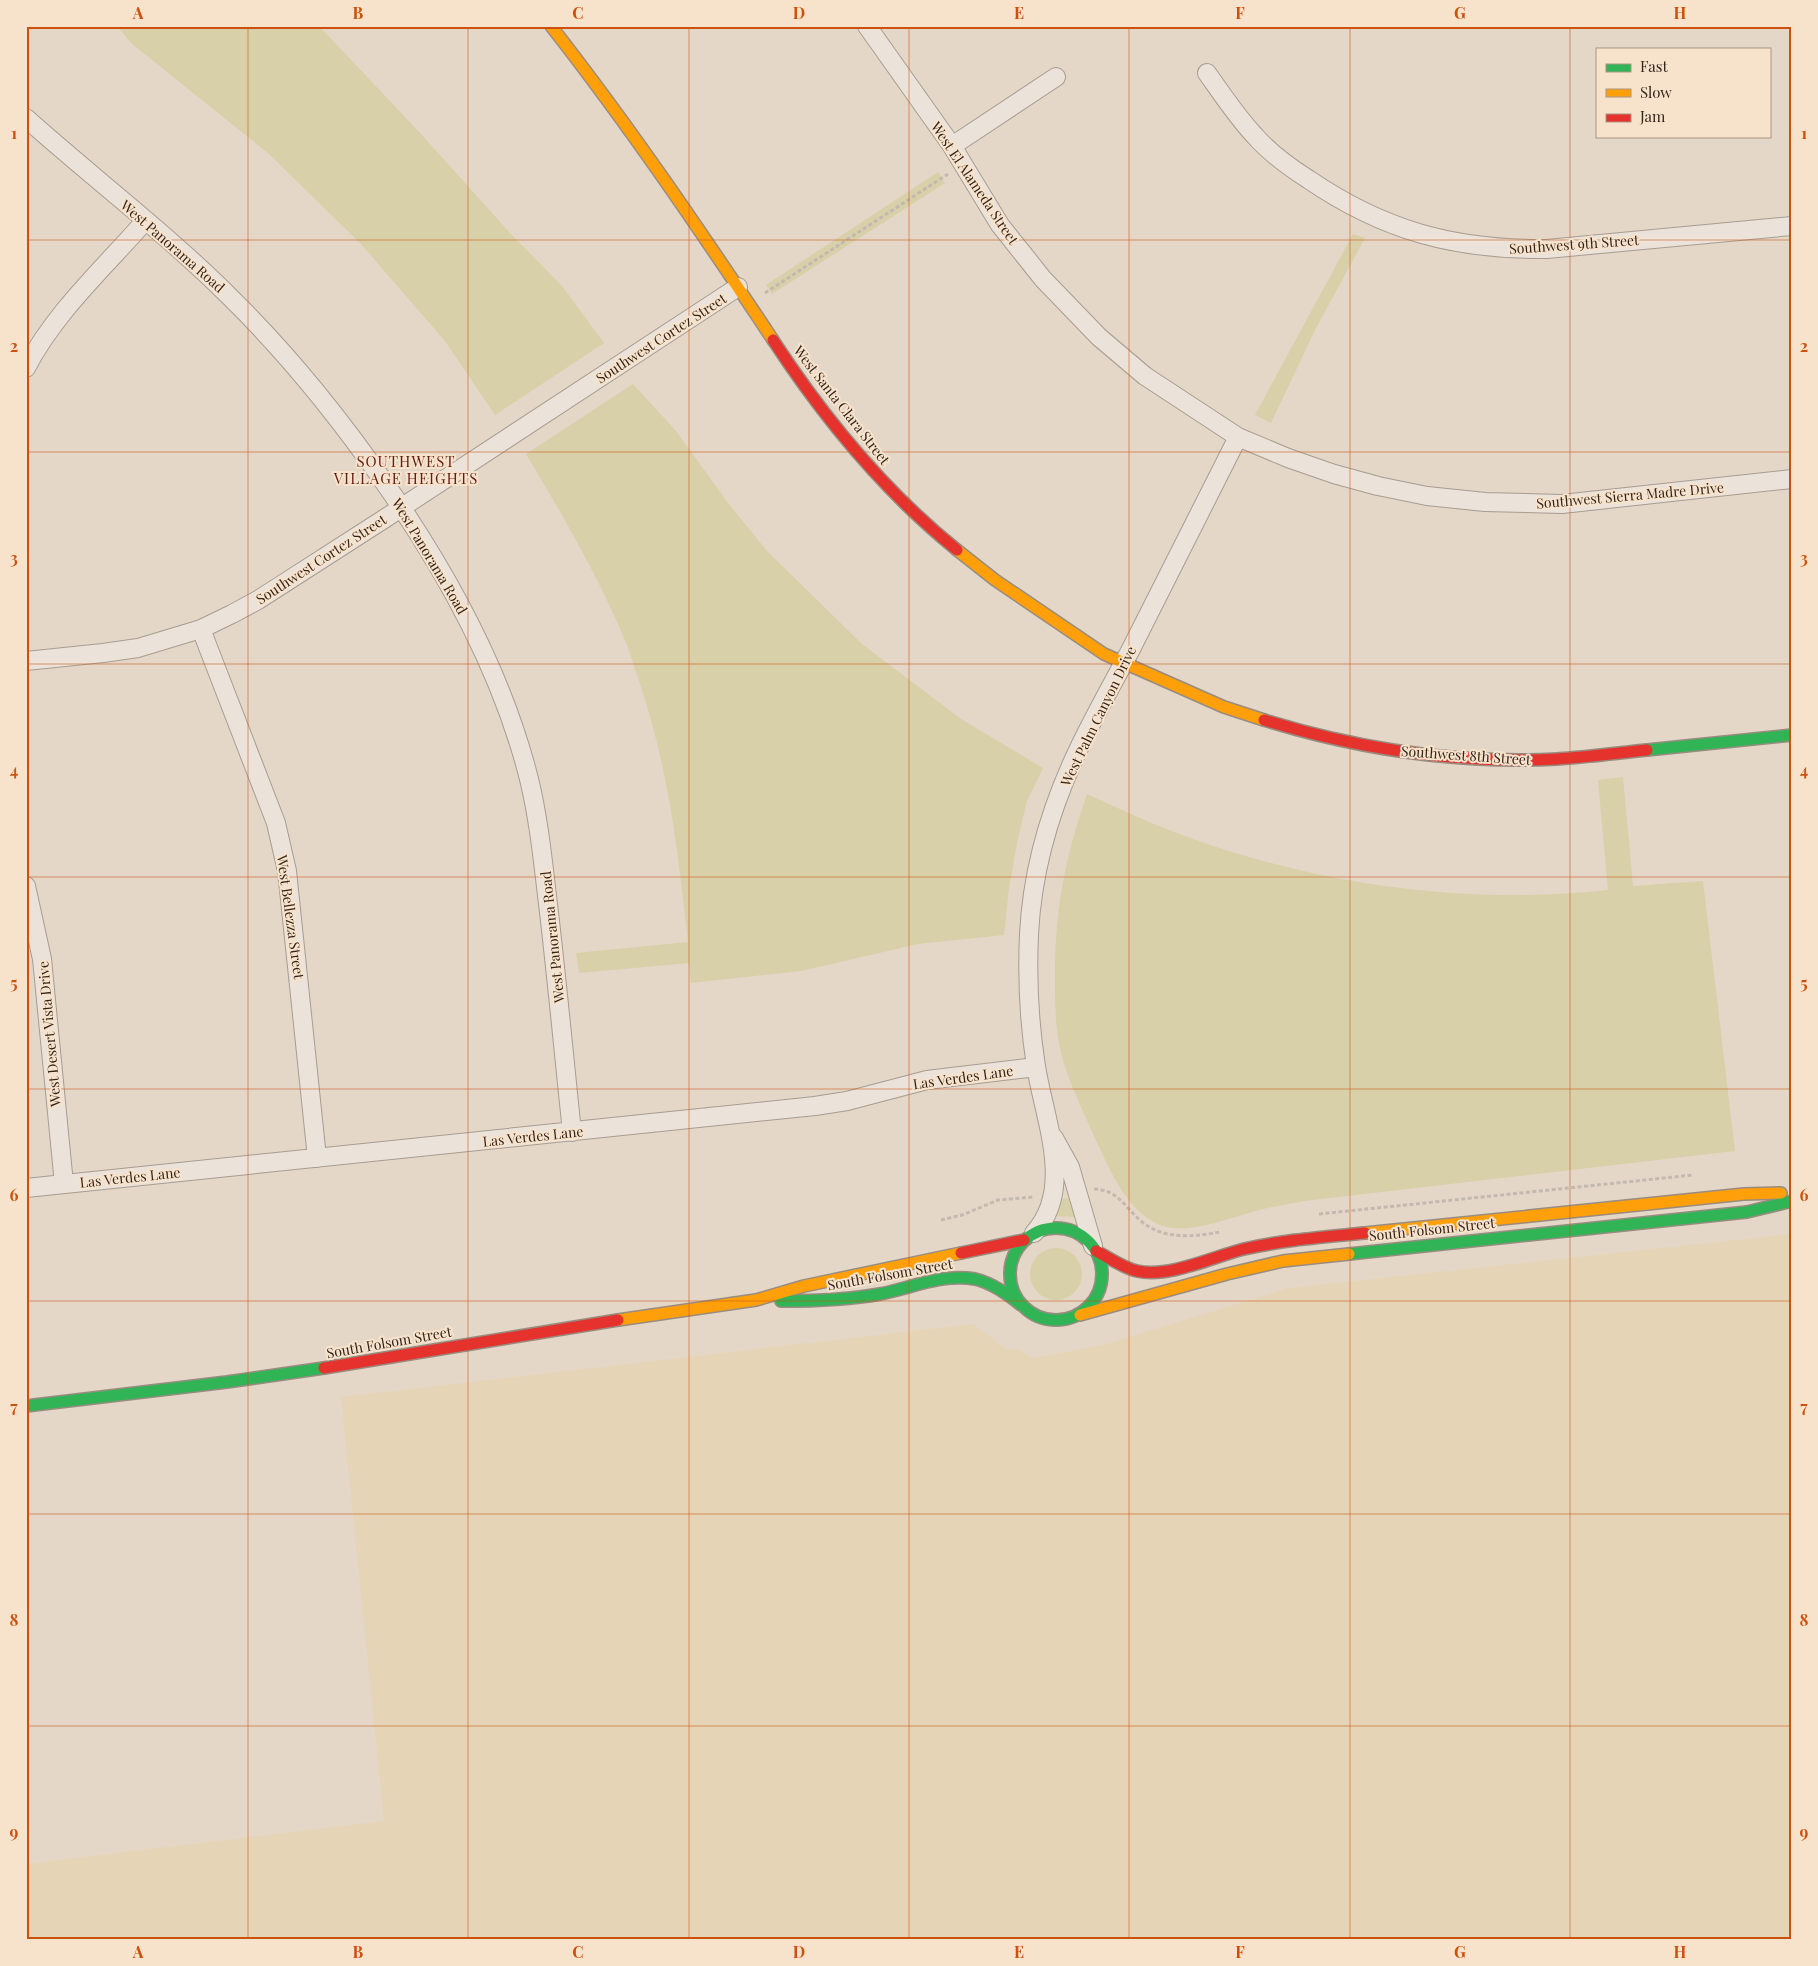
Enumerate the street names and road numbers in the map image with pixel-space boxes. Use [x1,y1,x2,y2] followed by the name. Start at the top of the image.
[926,117,1024,249] street label: West El Alameda Street
[116,195,229,297] street label: West Panorama Road
[1508,230,1641,258] street label: Southwest 9th Street
[592,288,731,387] street label: Southwest Cortez Street
[789,341,895,469] street label: West Santa Clara Street
[1535,477,1725,513] street label: Southwest Sierra Madre Drive
[387,494,472,618] street label: West Panorama Road
[252,509,391,608] street label: Southwest Cortez Street
[1055,643,1140,790] street label: West Palm Canyon Drive
[1400,741,1533,769] street label: Southwest 8th Street
[273,853,309,981] street label: West Bellezza Street
[536,870,568,1005] street label: West Panorama Road
[33,960,65,1109] street label: West Desert Vista Drive
[912,1061,1014,1093] street label: Las Verdes Lane
[482,1121,584,1151] street label: Las Verdes Lane
[79,1162,181,1192] street label: Las Verdes Lane
[1368,1213,1497,1245] street label: South Folsom Street
[826,1253,955,1294] street label: South Folsom Street
[325,1321,454,1362] street label: South Folsom Street

